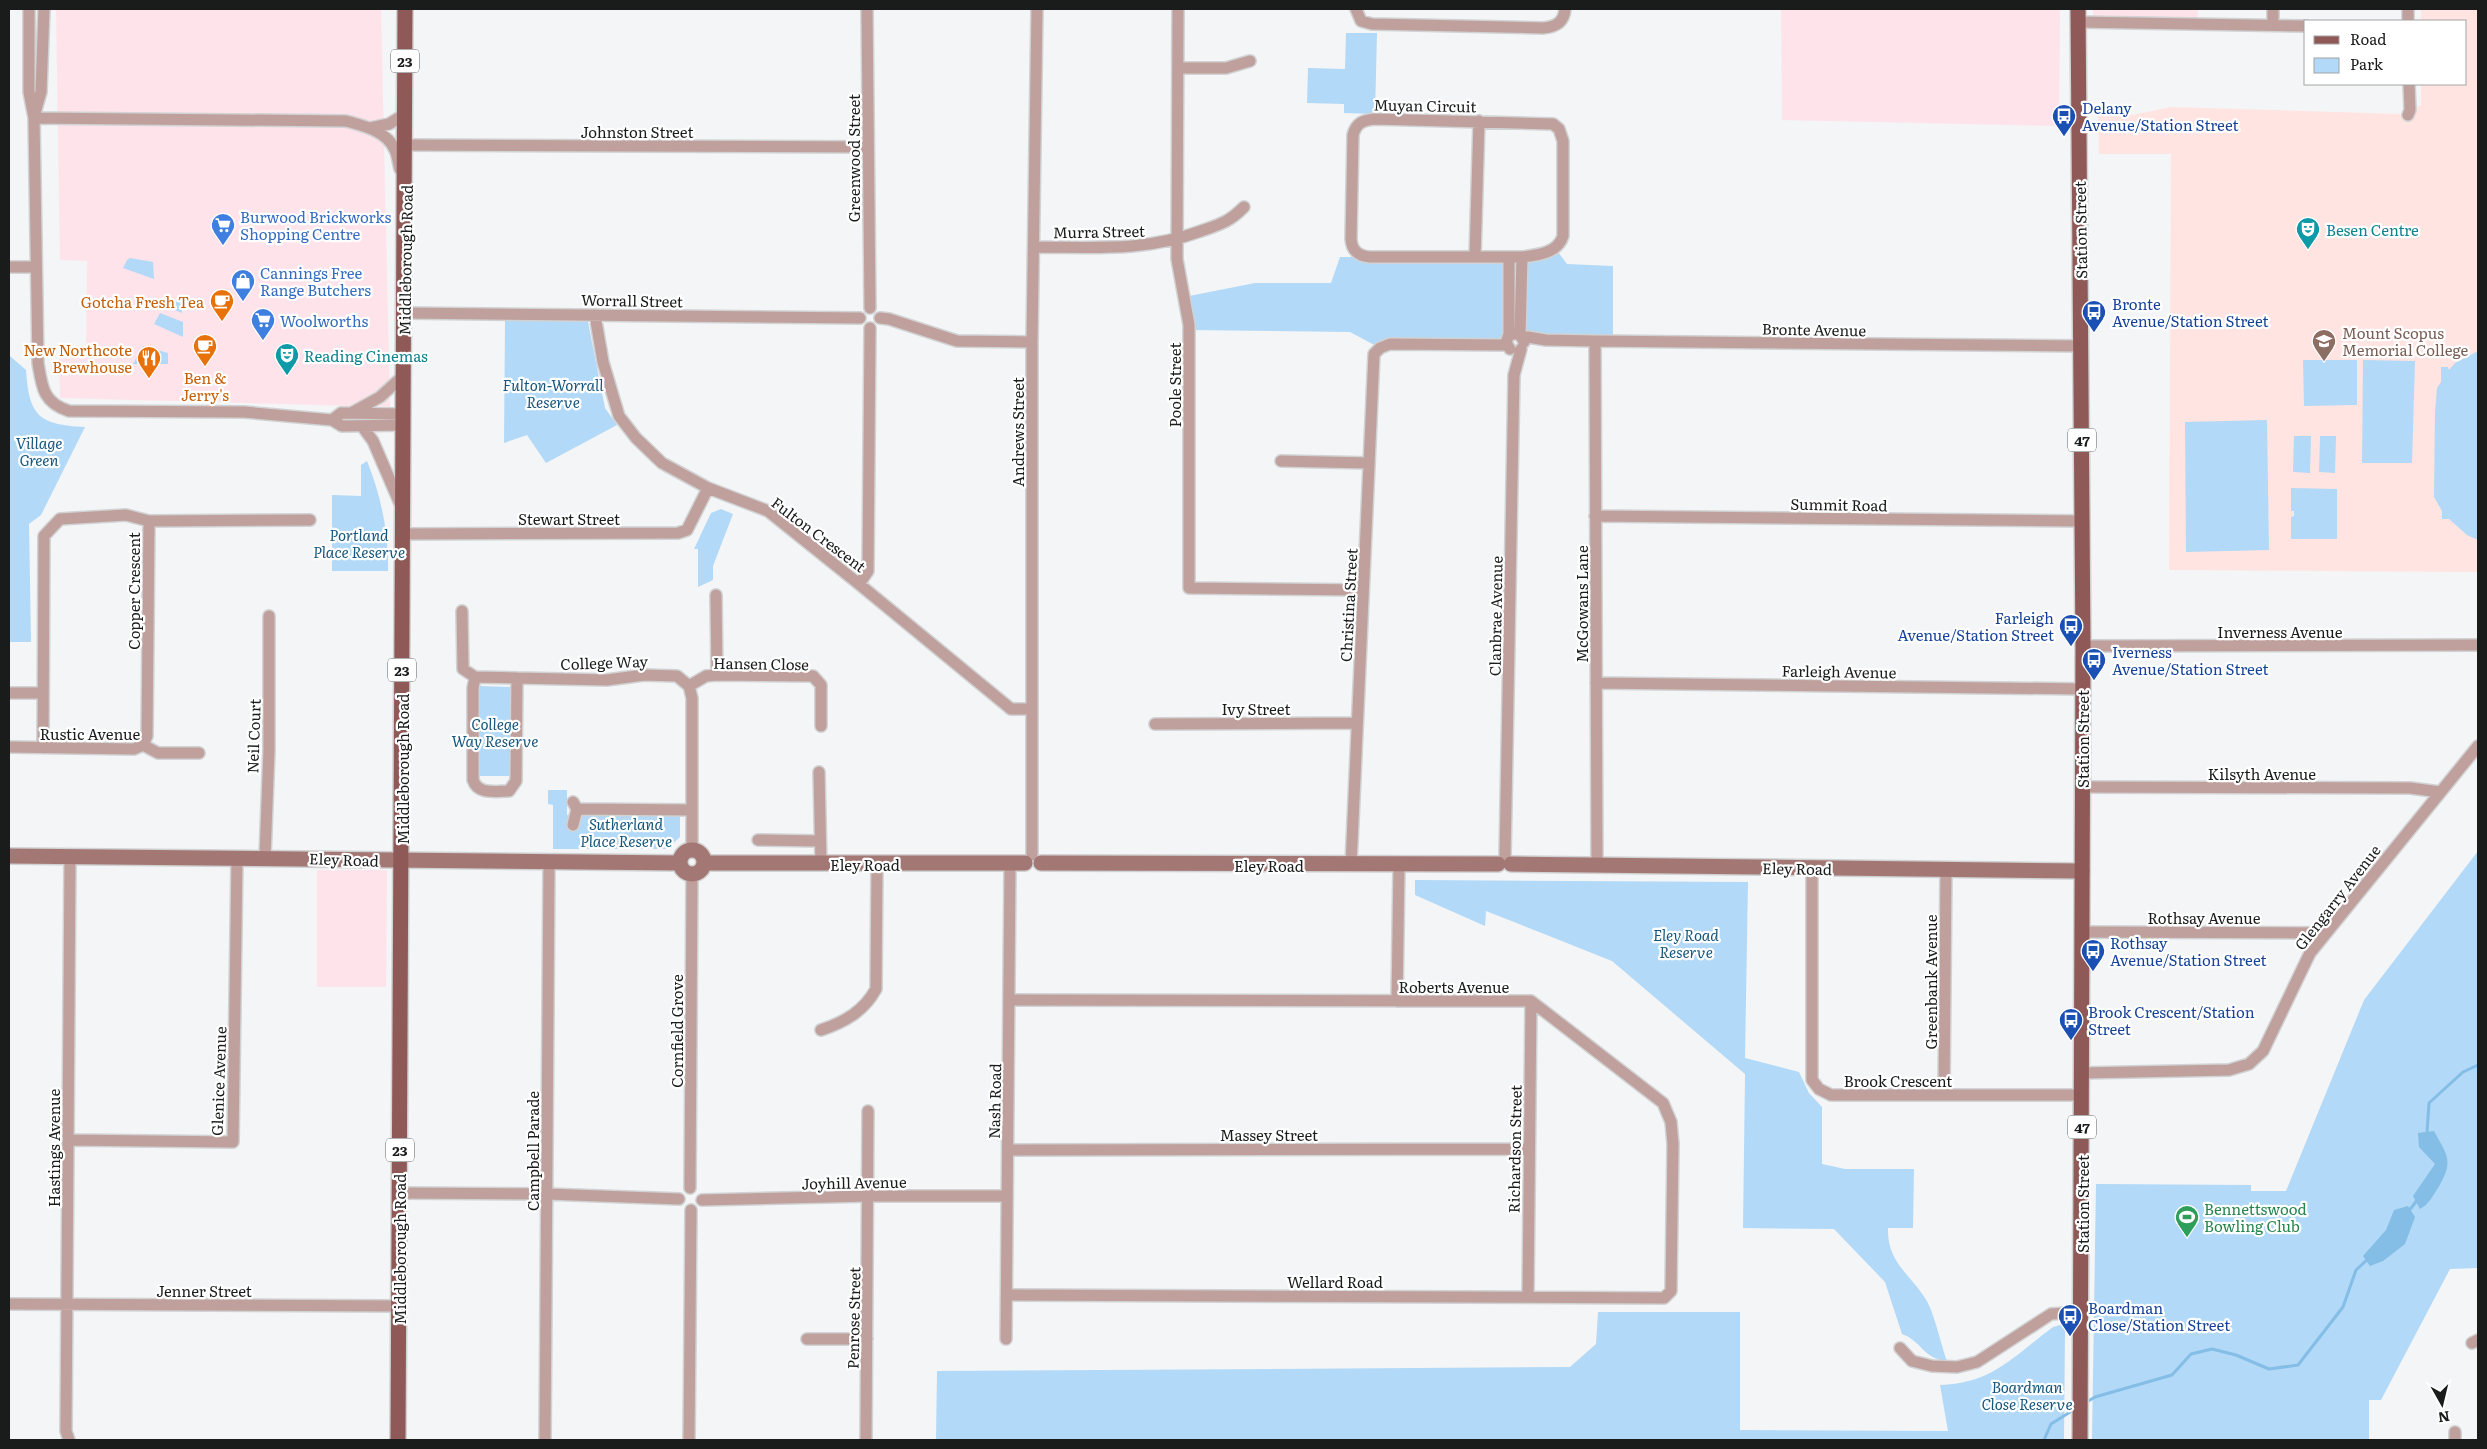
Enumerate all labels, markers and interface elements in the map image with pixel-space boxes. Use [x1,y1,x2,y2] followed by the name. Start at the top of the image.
[2304,20,2467,85] legend
[2350,27,2386,50] text: Road
[391,49,419,72] road number: 23
[2350,52,2384,75] text: Park
[1373,93,1477,117] street label: Muyan Circuit
[842,94,865,222] street label: Greenwood Street
[2082,96,2239,136] place label: Delany Avenue/Station Street
[2051,103,2077,137] bus stop icon: Delany Avenue/Station Street
[581,120,693,143] street label: Johnston Street
[2068,181,2092,279] street label: Station Street
[392,184,418,336] street label: Middleborough Road
[240,205,391,245] place label: Burwood Brickworks Shopping Centre
[210,212,236,246] supermarket icon: Burwood Brickworks Shopping Centre
[2295,216,2321,250] theatre icon: Besen Centre
[2326,218,2419,241] place label: Besen Centre
[1053,219,1145,243] street label: Murra Street
[260,261,371,301] place label: Cannings Free Range Butchers
[230,268,256,302] shop icon: Cannings Free Range Butchers
[209,288,235,322] cafe icon: Gotcha Fresh Tea
[581,288,683,312] street label: Worrall Street
[81,290,205,313] place label: Gotcha Fresh Tea
[2112,292,2269,332] place label: Bronte Avenue/Station Street
[2081,299,2107,333] bus stop icon: Bronte Avenue/Station Street
[250,307,276,341] supermarket icon: Woolworths
[280,309,368,332] place label: Woolworths
[1762,317,1867,341] street label: Bronte Avenue
[2342,321,2468,361] place label: Mount Scopus Memorial College
[2311,328,2337,362] school or university icon: Mount Scopus Memorial College
[192,333,218,367] cafe icon: Ben & Jerry's
[24,338,132,378] place label: New Northcote Brewhouse
[274,342,300,376] theatre icon: Reading Cinemas
[1163,343,1186,427] street label: Poole Street
[304,344,428,367] place label: Reading Cinemas
[136,345,162,379] restaurant icon: New Northcote Brewhouse
[181,366,229,406] place label: Ben & Jerry's
[503,373,604,413] park label: Fulton-Worrall Reserve
[1006,377,1029,487] street label: Andrews Street
[2068,428,2096,452] road number: 47
[16,431,62,471] park label: Village Green
[767,491,871,577] street label: Fulton Crescent
[1790,492,1888,516] street label: Summit Road
[518,507,620,530] street label: Stewart Street
[313,523,405,563] park label: Portland Place Reserve
[122,532,145,650] street label: Copper Crescent
[1570,545,1593,663] street label: McGowans Lane
[1334,548,1362,662] street label: Christina Street
[1482,555,1508,676] street label: Clanbrae Avenue
[1897,606,2054,646] place label: Farleigh Avenue/Station Street
[2058,613,2084,647] bus stop icon: Farleigh Avenue/Station Street
[2217,620,2343,643] street label: Inverness Avenue
[2112,640,2269,680] place label: Iverness Avenue/Station Street
[2081,647,2107,681] bus stop icon: Iverness Avenue/Station Street
[560,649,649,675] street label: College Way
[713,651,809,675] street label: Hansen Close
[388,658,416,682] road number: 23
[1781,658,1897,684] street label: Farleigh Avenue
[2071,690,2094,788] street label: Station Street
[391,694,414,844] street label: Middleborough Road
[1222,697,1290,720] street label: Ivy Street
[240,698,266,774] street label: Neil Court
[452,712,538,752] park label: College Way Reserve
[40,722,140,745] street label: Rustic Avenue
[2208,762,2316,785] street label: Kilsyth Avenue
[580,812,672,852] park label: Sutherland Place Reserve
[2288,839,2386,955] street label: Glengarry Avenue
[309,846,379,872] street label: Eley Road
[830,853,900,876] street label: Eley Road
[1234,854,1304,877] street label: Eley Road
[1762,856,1832,880] street label: Eley Road
[2147,906,2261,929] street label: Rothsay Avenue
[1919,914,1942,1049] street label: Greenbank Avenue
[1653,923,1719,963] park label: Eley Road Reserve
[2110,931,2267,971] place label: Rothsay Avenue/Station Street
[2080,938,2106,972] bus stop icon: Rothsay Avenue/Station Street
[665,974,688,1088] street label: Cornfield Grove
[1399,975,1510,998] street label: Roberts Avenue
[2088,1000,2255,1040] place label: Brook Crescent/Station Street
[2058,1007,2084,1041] bus stop icon: Brook Crescent/Station Street
[205,1026,231,1136] street label: Glenice Avenue
[982,1063,1006,1139] street label: Nash Road
[1844,1069,1952,1092] street label: Brook Crescent
[1501,1085,1527,1213] street label: Richardson Street
[42,1088,65,1207] street label: Hastings Avenue
[521,1091,544,1211] street label: Campbell Parade
[2068,1116,2096,1138] road number: 47
[1220,1123,1318,1146] street label: Massey Street
[386,1138,414,1162] road number: 23
[2071,1155,2094,1253] street label: Station Street
[801,1170,907,1194] street label: Joyhill Avenue
[388,1174,411,1324] street label: Middleborough Road
[2204,1197,2307,1237] place label: Bennettswood Bowling Club
[2174,1204,2200,1238] sports icon: Bennettswood Bowling Club
[841,1267,865,1369] street label: Penrose Street
[1287,1270,1383,1293] street label: Wellard Road
[156,1279,252,1302] street label: Jenner Street
[2088,1296,2230,1336] place label: Boardman Close/Station Street
[2057,1303,2083,1337] bus stop icon: Boardman Close/Station Street
[1981,1375,2073,1415] park label: Boardman Close Reserve
[2417,1379,2467,1429] north arrow
[2436,1407,2451,1429] text: N

